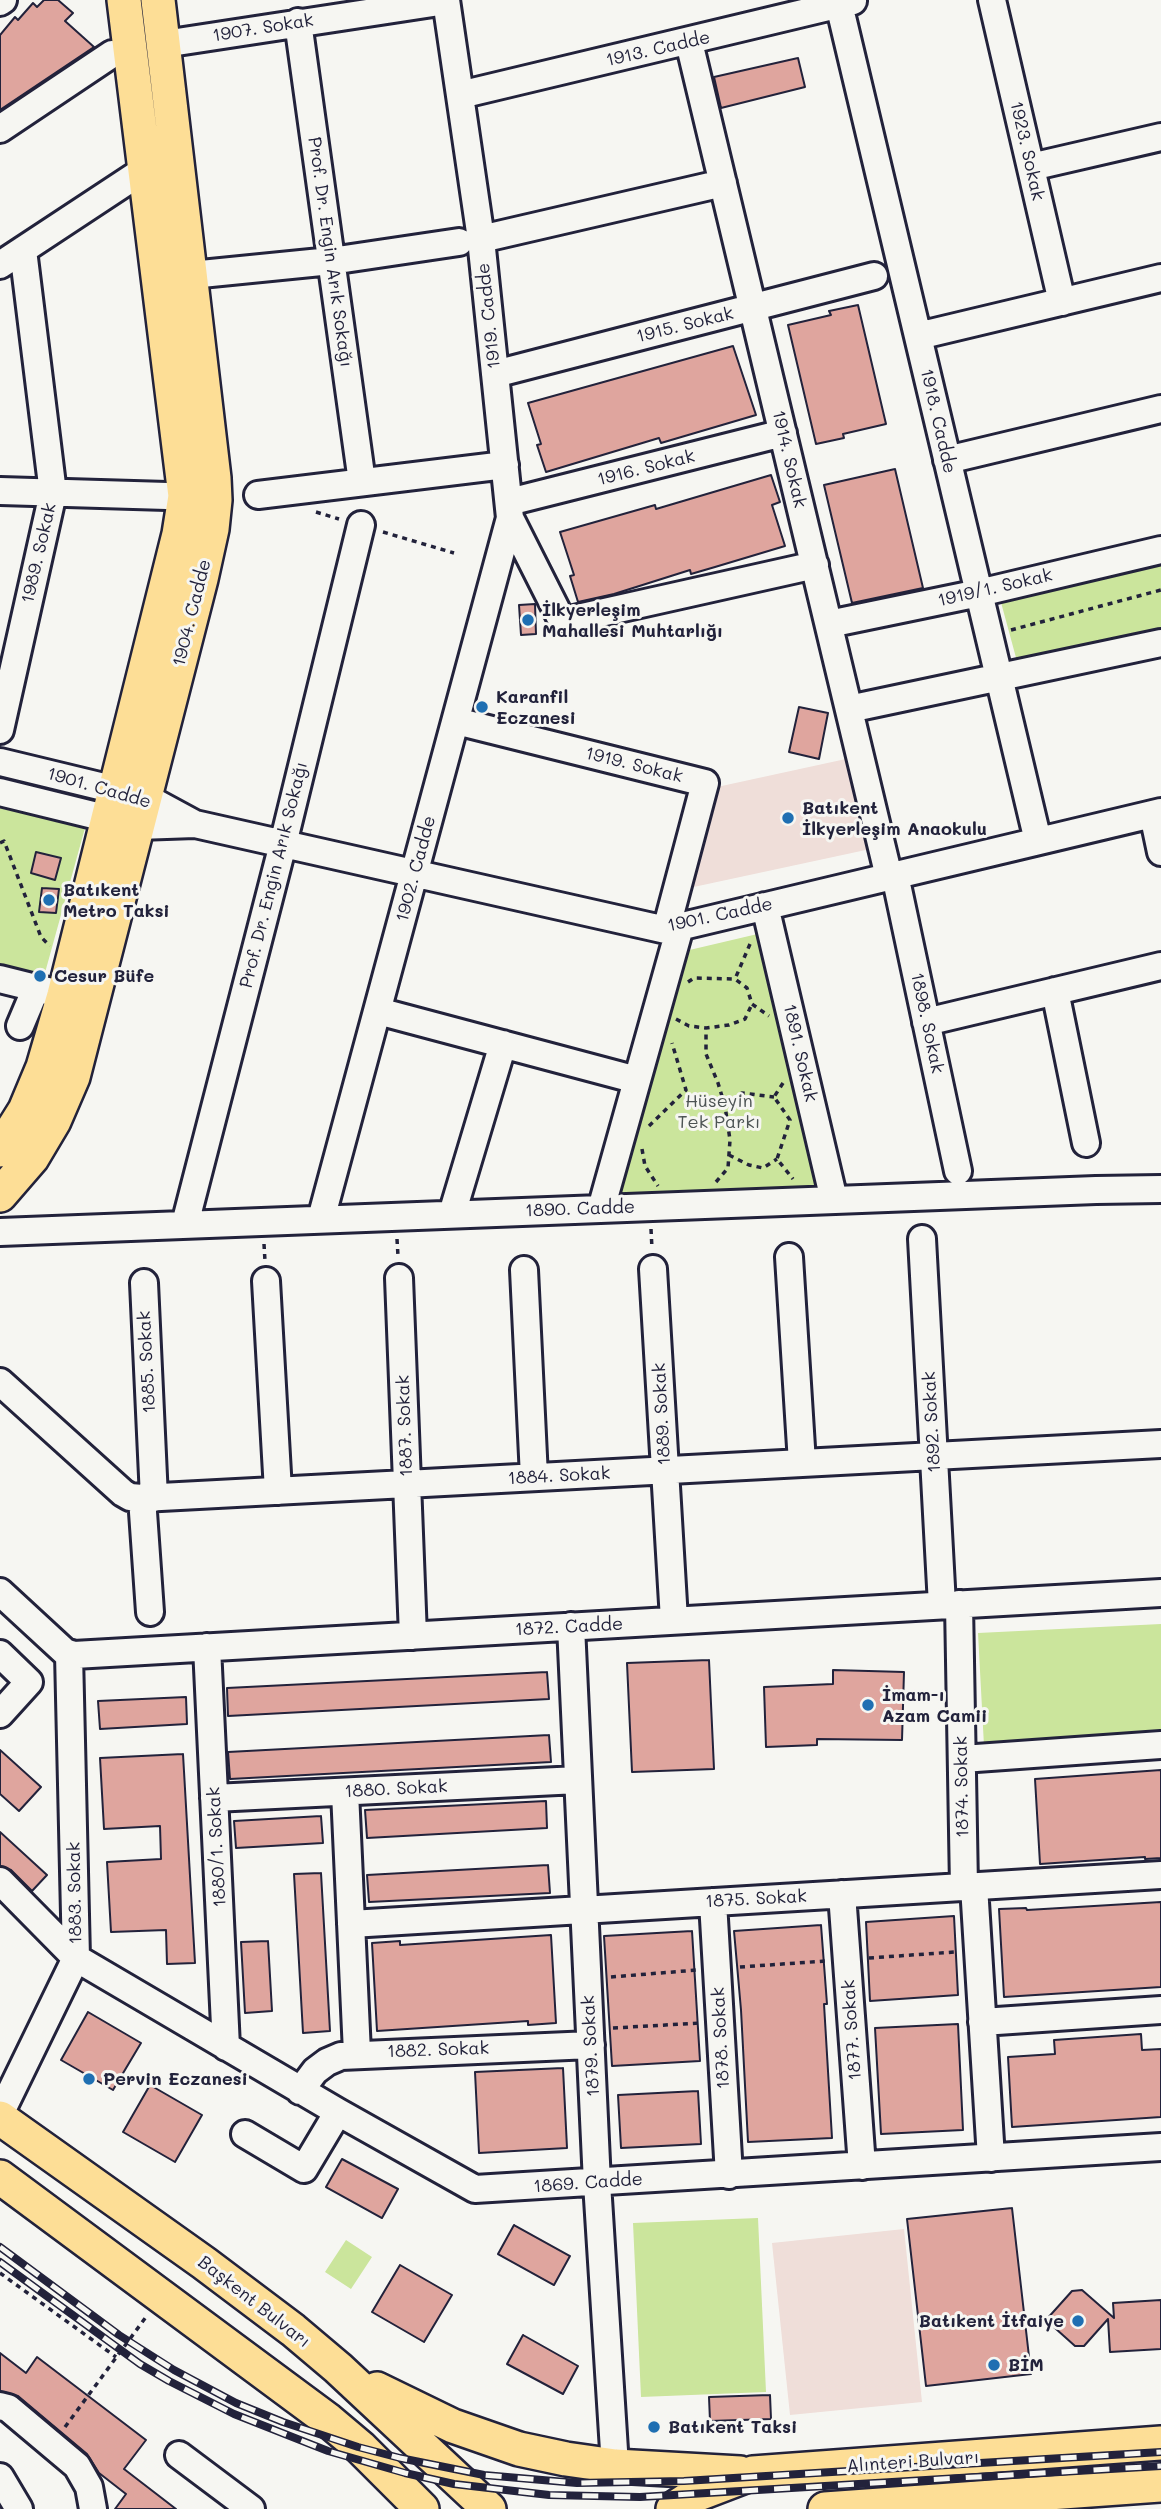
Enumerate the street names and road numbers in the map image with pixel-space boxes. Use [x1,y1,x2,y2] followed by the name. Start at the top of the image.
[211,9,315,47] street label: 1907. Sokak
[604,27,712,71] street label: 1913. Cadde
[1005,99,1049,203] street label: 1923. Sokak
[303,135,357,369] street label: Prof. Dr. Engin Arık Sokağı
[473,262,505,370] street label: 1919. Cadde
[634,302,736,348] street label: 1915. Sokak
[915,367,961,475] street label: 1918. Cadde
[767,408,811,510] street label: 1914. Sokak
[595,445,697,491] street label: 1916. Sokak
[17,501,61,605] street label: 1989. Sokak
[168,557,216,669] street label: 1904. Cadde
[936,564,1054,612] street label: 1919/1. Sokak
[583,742,685,788] street label: 1919. Sokak
[235,760,313,990] street label: Prof. Dr. Engin Arık Sokağı
[45,763,153,813] street label: 1901. Cadde
[391,814,441,924] street label: 1902. Cadde
[665,893,775,937] street label: 1901. Cadde
[906,971,948,1075] street label: 1898. Sokak
[778,1002,822,1104] street label: 1891. Sokak
[525,1196,635,1222] street label: 1890. Cadde
[134,1310,160,1414] street label: 1885. Sokak
[649,1362,675,1466] street label: 1889. Sokak
[919,1371,945,1473] street label: 1892. Sokak
[392,1375,418,1477] street label: 1887. Sokak
[507,1463,611,1489] street label: 1884. Sokak
[514,1613,624,1641] street label: 1872. Cadde
[950,1736,974,1838] street label: 1874. Sokak
[344,1776,448,1802] street label: 1880. Sokak
[203,1786,231,1908] street label: 1880/1. Sokak
[63,1842,87,1944] street label: 1883. Sokak
[705,1886,807,1912] street label: 1875. Sokak
[838,1979,866,2081] street label: 1877. Sokak
[708,1986,734,2090] street label: 1878. Sokak
[578,1995,604,2097] street label: 1879. Sokak
[387,2037,489,2063] street label: 1882. Sokak
[533,2168,643,2198] street label: 1869. Cadde
[194,2251,314,2353] street label: Başkent Bulvarı
[846,2447,980,2477] street label: Alınteri Bulvarı

